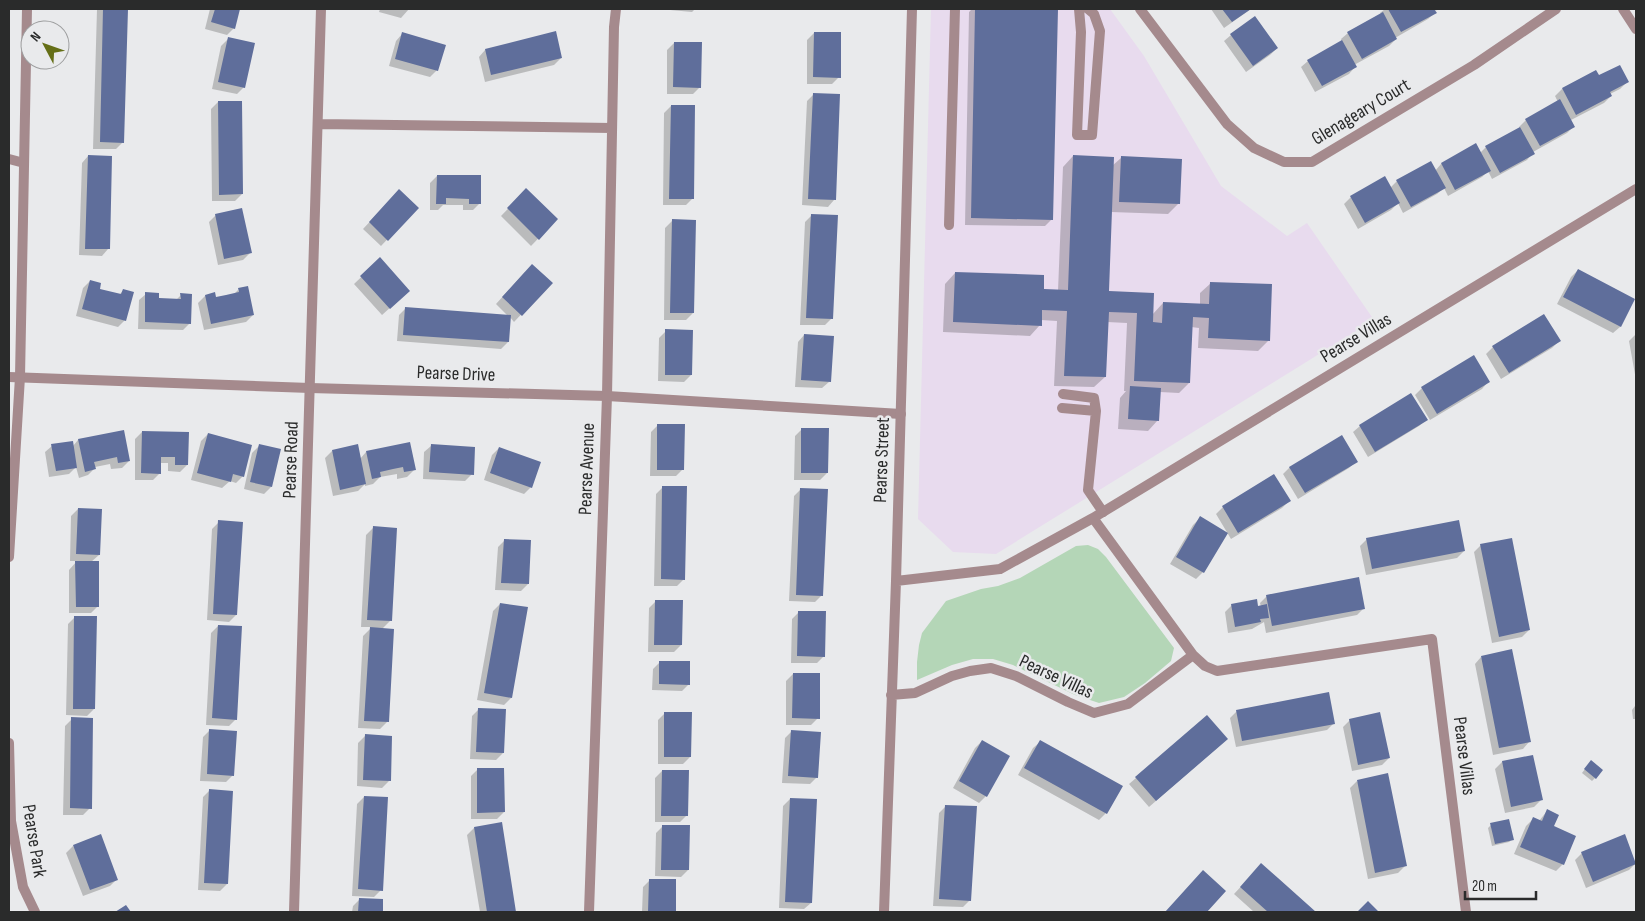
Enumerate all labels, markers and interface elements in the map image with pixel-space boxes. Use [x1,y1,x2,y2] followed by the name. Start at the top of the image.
[20,20,70,70] north arrow
[27,28,44,45] text: N
[1308,73,1415,150] street label: Glenageary Court
[1316,308,1396,368] street label: Pearse Villas
[416,361,496,387] street label: Pearse Drive
[869,417,895,503] street label: Pearse Street
[278,421,304,499] street label: Pearse Road
[574,423,600,515] street label: Pearse Avenue
[1015,650,1097,704] street label: Pearse Villas
[1448,715,1480,797] street label: Pearse Villas
[17,803,51,880] street label: Pearse Park
[1465,868,1536,900] scale bar
[1472,877,1497,896] text: 20 m

